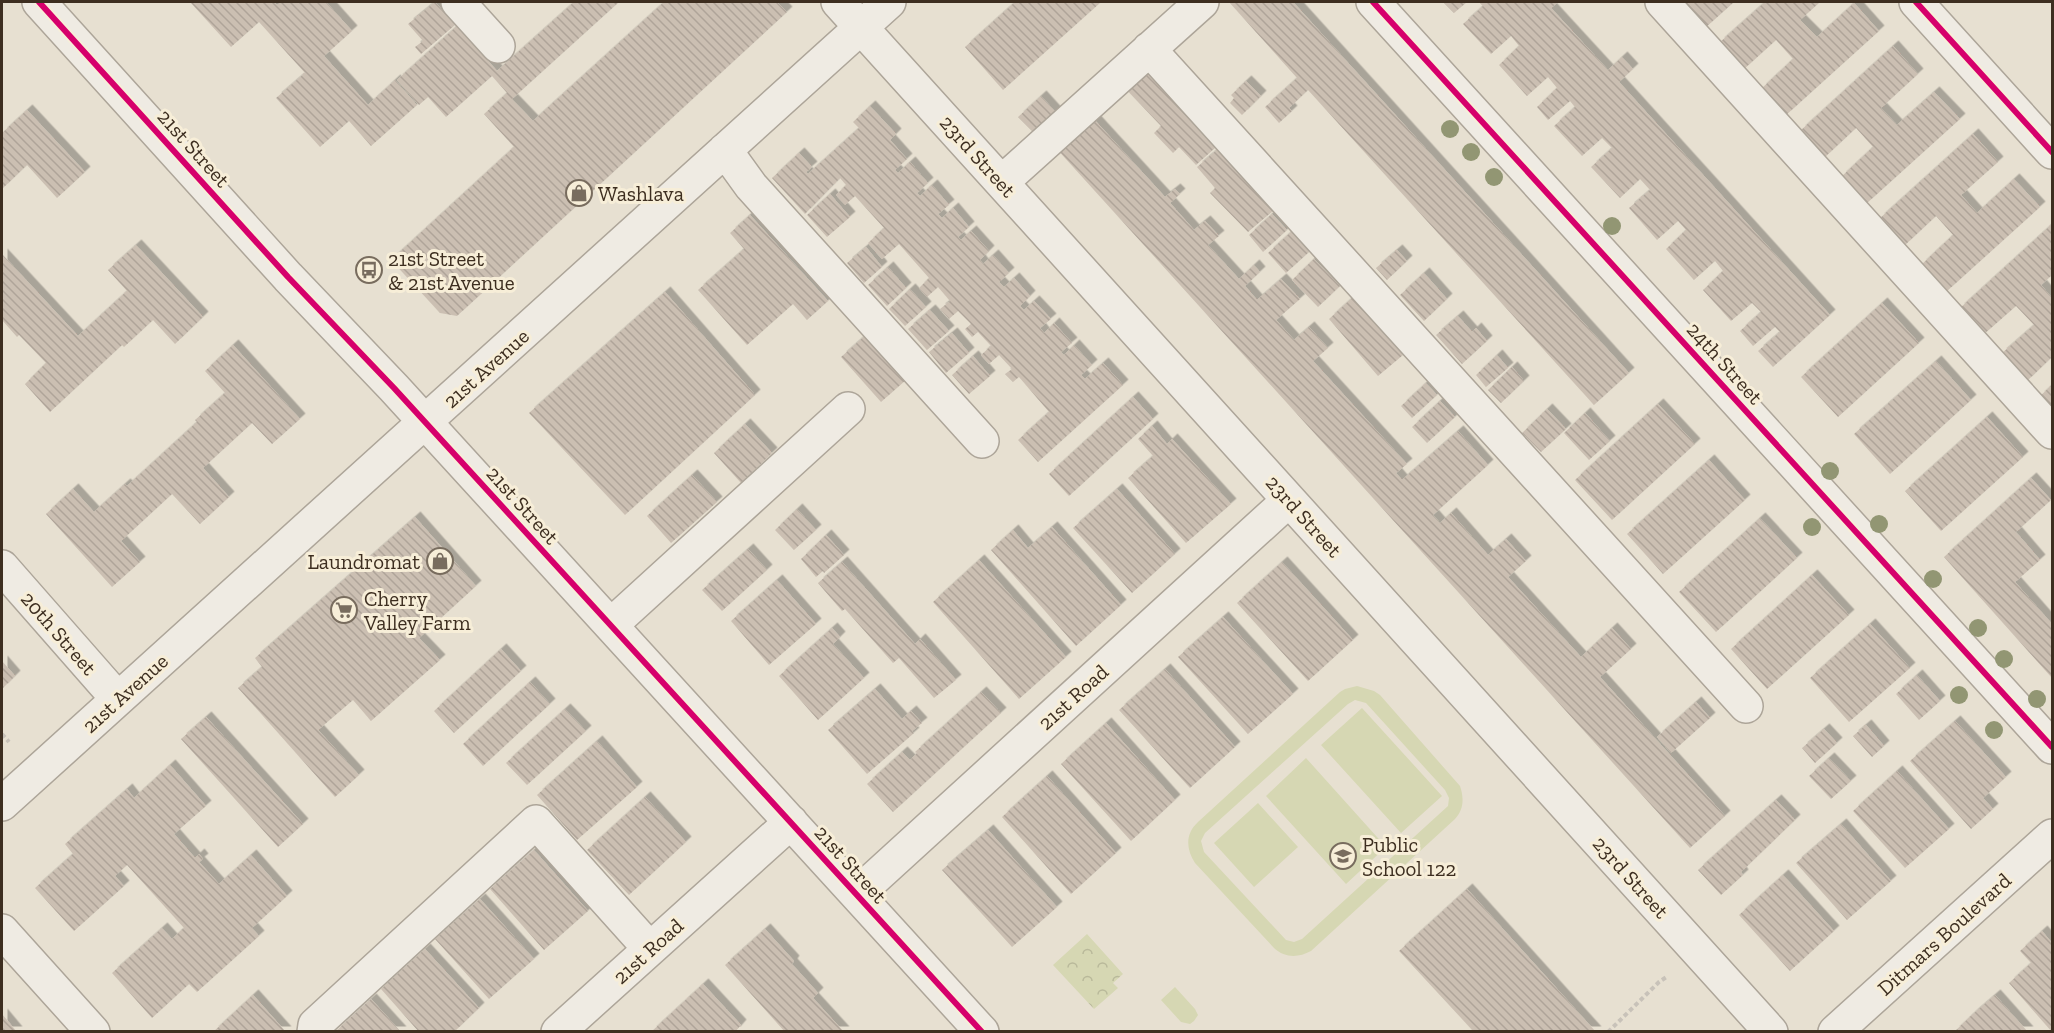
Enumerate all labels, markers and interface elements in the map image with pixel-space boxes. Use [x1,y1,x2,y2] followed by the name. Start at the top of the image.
[153,104,236,192] street label: 21st Street
[935,110,1021,202] street label: 23rd Street
[564,178,594,208] shop icon: Washlava
[598,181,684,206] place label: Washlava
[388,246,515,295] place label: 21st Street & 21st Avenue
[354,255,384,285] bus stop icon: 21st Street & 21st Avenue
[1682,317,1768,409] street label: 24th Street
[438,323,534,413] street label: 21st Avenue
[482,461,565,549] street label: 21st Street
[1261,470,1347,562] street label: 23rd Street
[425,546,455,576] shop icon: Laundromat
[307,549,420,574] place label: Laundromat
[16,586,102,680] street label: 20th Street
[363,586,471,635] place label: Cherry Valley Farm
[329,595,359,625] supermarket icon: Cherry Valley Farm
[77,648,173,738] street label: 21st Avenue
[1033,659,1114,735] street label: 21st Road
[810,820,893,908] street label: 21st Street
[1588,831,1674,923] street label: 23rd Street
[1362,832,1456,881] place label: Public School 122
[1328,841,1358,871] school or university icon: Public School 122
[1872,867,2016,1001] street label: Ditmars Boulevard
[608,913,689,989] street label: 21st Road

